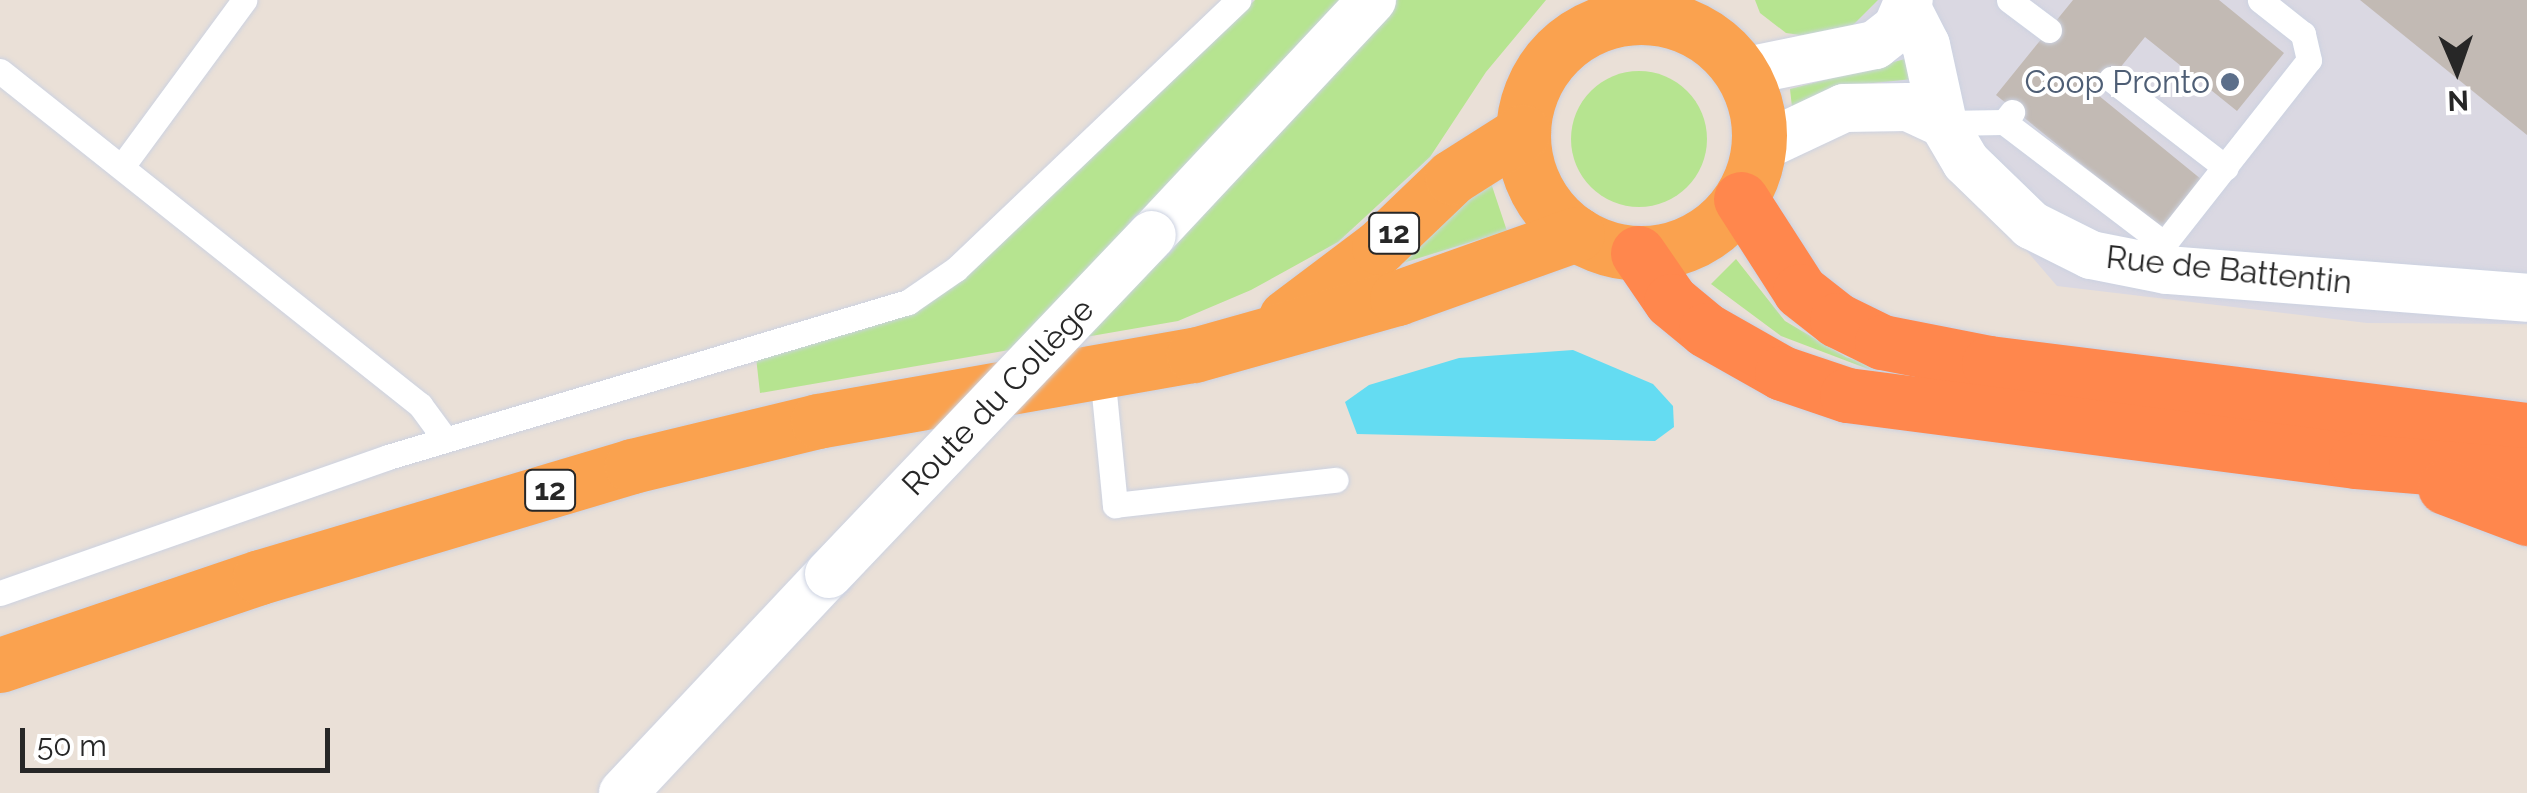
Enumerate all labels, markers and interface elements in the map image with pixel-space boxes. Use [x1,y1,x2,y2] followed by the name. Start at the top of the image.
[2407,20,2507,120] north arrow
[2024,63,2210,101] place label: Coop Pronto
[2219,71,2241,93] marker: Coop Pronto
[2447,84,2469,117] text: N
[1366,208,1422,258] road number: 12
[2104,238,2354,302] street label: Rue de Battentin
[894,291,1102,503] street label: Route du Collège
[522,465,578,515] road number: 12
[25,708,335,770] scale bar
[37,728,107,763] text: 50 m

